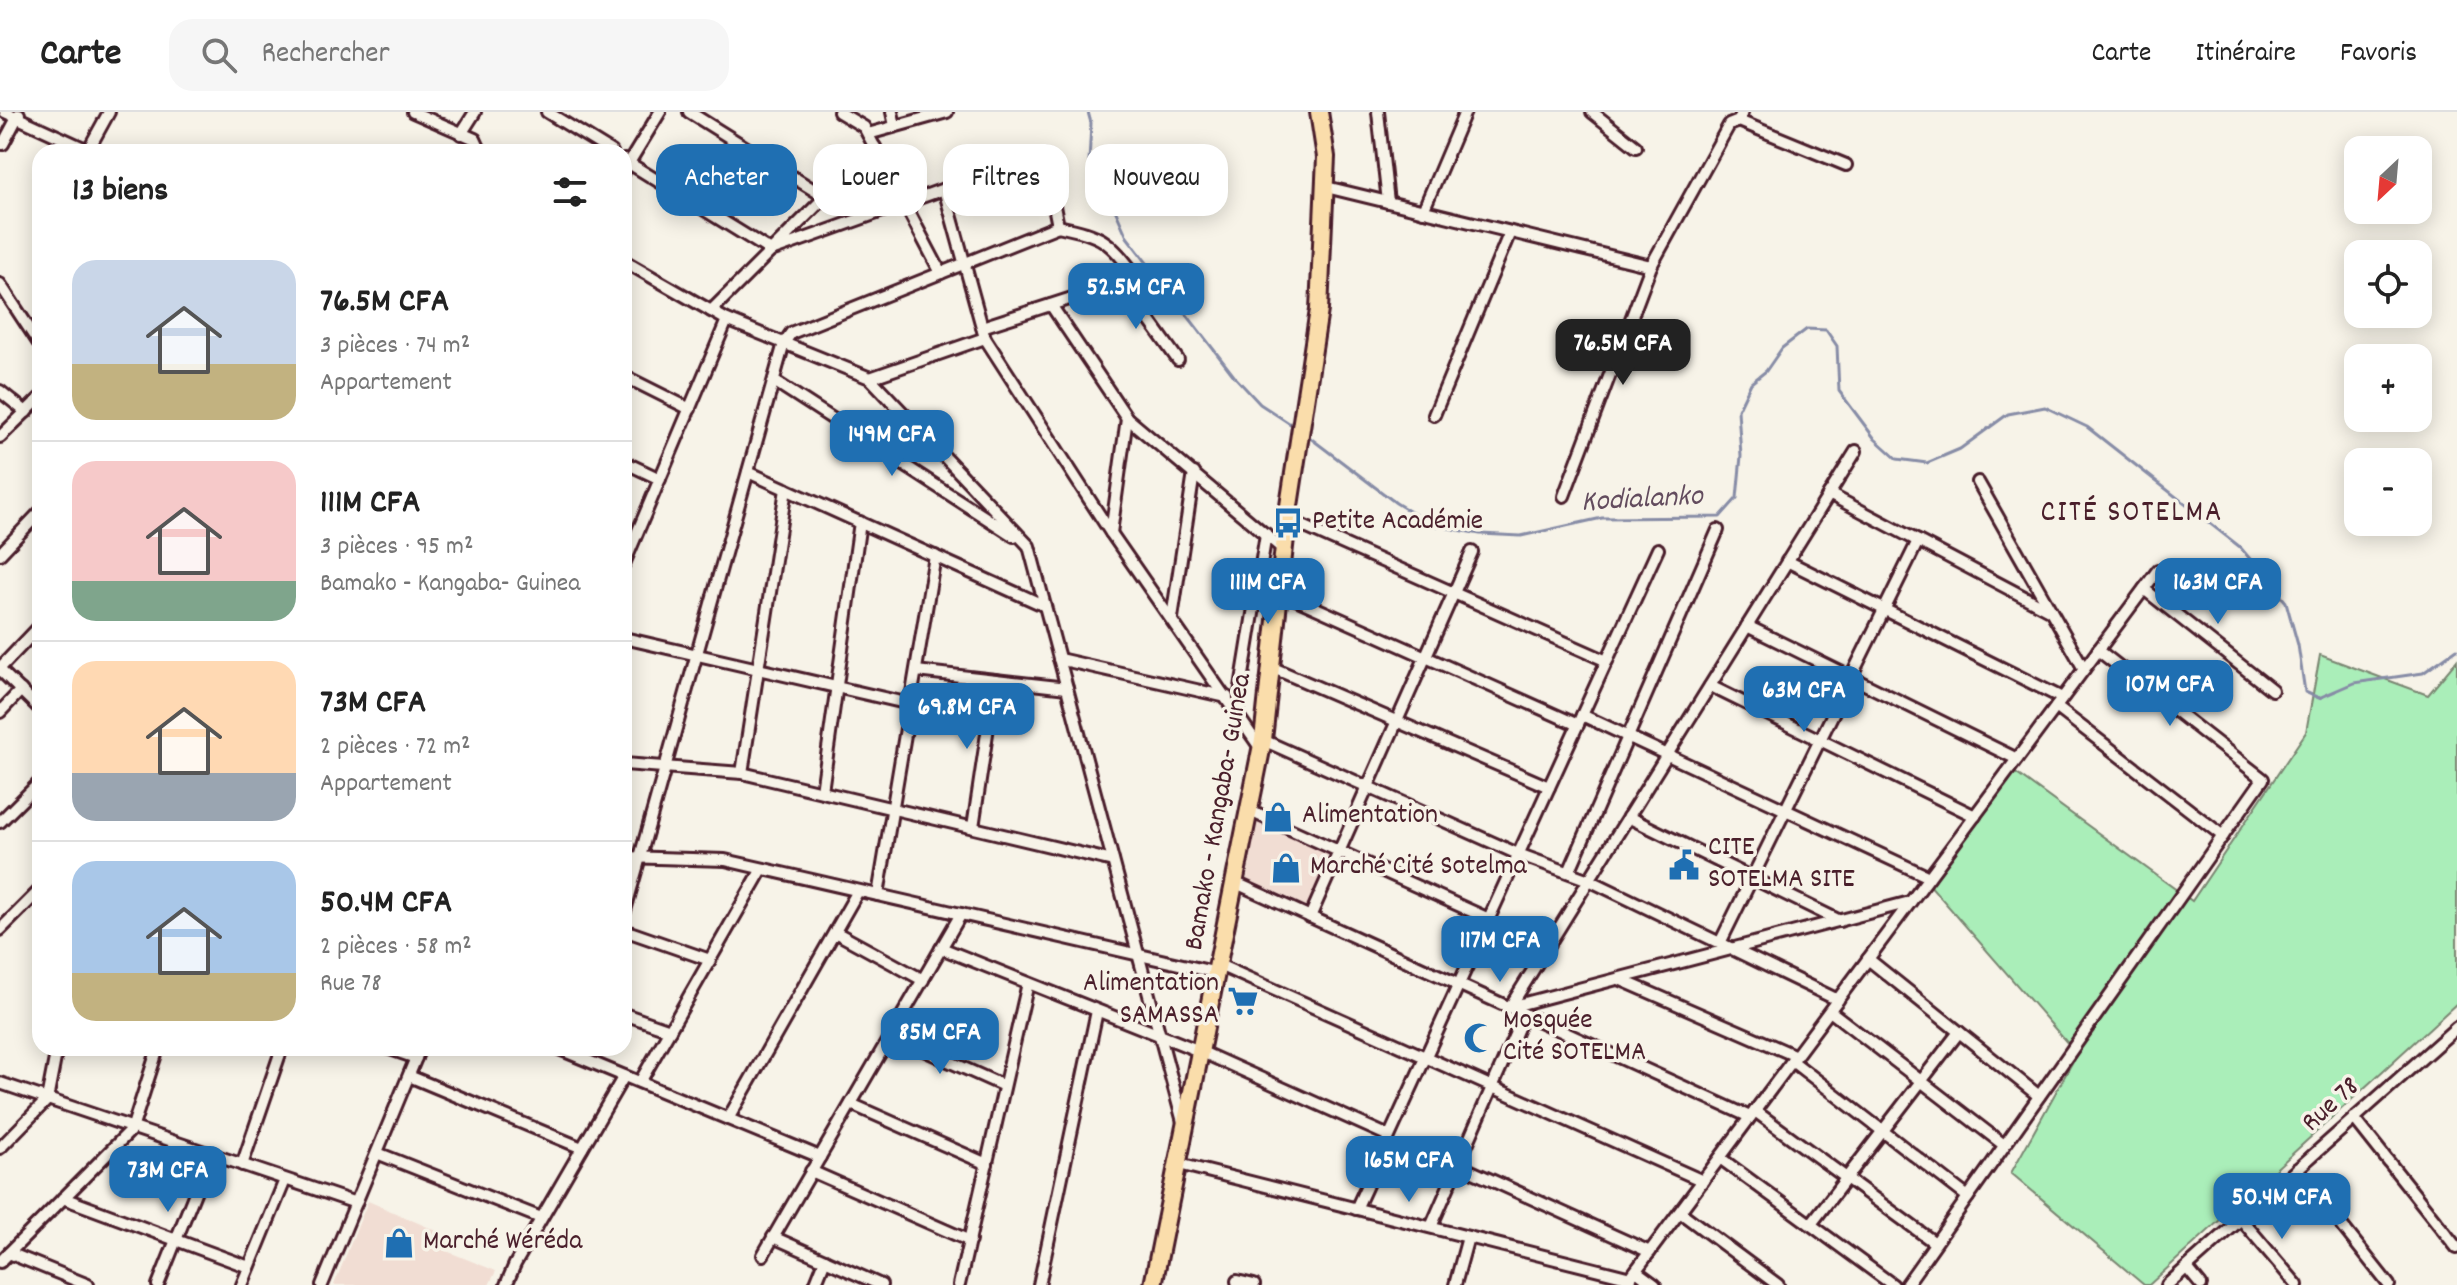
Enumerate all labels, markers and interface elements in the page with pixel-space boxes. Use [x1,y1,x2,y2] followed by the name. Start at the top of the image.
[169,19,729,91] search box
[40,28,121,83] text: Carte
[197,33,241,77] icon: search
[261,34,390,77] text: Rechercher
[2091,35,2151,75] text: Carte
[2195,35,2296,75] text: Itinéraire
[2340,35,2417,75] text: Favoris
[2344,136,2432,224] north arrow
[2344,136,2432,536] map controls
[656,144,797,216] chip: Acheter
[813,144,927,216] chip: Louer
[943,144,1069,216] chip: Filtres
[1085,144,1228,216] chip: Nouveau
[72,168,168,217] text: 13 biens
[548,170,592,214] icon: filters
[2344,240,2432,328] button: locate
[1044,263,1228,331] pin: 52.5M CFA
[1086,270,1186,307] text: 52.5M CFA
[320,279,449,328] text: 76.5M CFA
[136,292,232,388] icon: home
[1531,319,1715,387] pin: 76.5M CFA
[1574,326,1672,363] text: 76.5M CFA
[320,328,470,365] text: 3 pièces · 74 m²
[2344,344,2432,432] button: +
[320,365,452,402] text: Appartement
[809,410,975,478] pin: 149M CFA
[848,417,936,454] text: 149M CFA
[2344,448,2432,536] button: −
[1580,476,1705,526] water label: Kodialanko
[320,480,421,529] text: 111M CFA
[136,493,232,589] icon: home
[2041,493,2223,536] district label: CITÉ SOTELMA
[1312,503,1483,543] place label: Petite Académie
[1271,506,1305,540] bus stop icon: Petite Académie
[320,529,473,566] text: 3 pièces · 95 m²
[1185,558,1351,626] pin: 111M CFA
[2135,558,2301,626] pin: 163M CFA
[1230,565,1306,602] text: 111M CFA
[2173,565,2263,602] text: 163M CFA
[320,566,580,603] text: Bamako - Kangaba- Guinea
[2087,660,2253,728] pin: 107M CFA
[1730,666,1878,734] pin: 63M CFA
[2125,667,2215,704] text: 107M CFA
[1176,670,1264,954] street label: Bamako - Kangaba- Guinea
[1762,673,1846,710] text: 63M CFA
[320,680,426,729] text: 73M CFA
[875,683,1059,751] pin: 69.8M CFA
[917,690,1017,727] text: 69.8M CFA
[136,693,232,789] icon: home
[320,729,471,766] text: 2 pièces · 72 m²
[320,766,452,803] text: Appartement
[1302,797,1438,837] place label: Alimentation
[1261,800,1295,834] shop icon: Alimentation
[1708,829,1855,901] place label: CITE SOTELMA SITE
[1310,848,1528,888] place label: Marché Cité Sotelma
[1667,848,1701,882] public building icon: CITE SOTELMA SITE
[1269,851,1303,885] shop icon: Marché Cité Sotelma
[320,880,452,929] text: 50.4M CFA
[136,893,232,989] icon: home
[1417,916,1583,984] pin: 117M CFA
[1459,923,1541,960] text: 117M CFA
[320,929,472,966] text: 2 pièces · 58 m²
[1083,965,1219,1037] place label: Alimentation SAMASSA
[320,966,382,1003] text: Rue 78
[1226,984,1260,1018] supermarket icon: Alimentation SAMASSA
[1503,1002,1646,1074] place label: Mosquée Cité SOTELMA
[866,1008,1014,1076] pin: 85M CFA
[899,1015,981,1052] text: 85M CFA
[1462,1021,1496,1055] mosque icon: Mosquée Cité SOTELMA
[2294,1069,2370,1143] street label: Rue 78
[1326,1136,1492,1204] pin: 165M CFA
[1364,1143,1454,1180] text: 165M CFA
[94,1146,242,1214] pin: 73M CFA
[127,1153,209,1190] text: 73M CFA
[2190,1173,2374,1241] pin: 50.4M CFA
[2231,1180,2333,1217] text: 50.4M CFA
[423,1223,583,1263] place label: Marché Wéréda
[382,1226,416,1260] shop icon: Marché Wéréda

